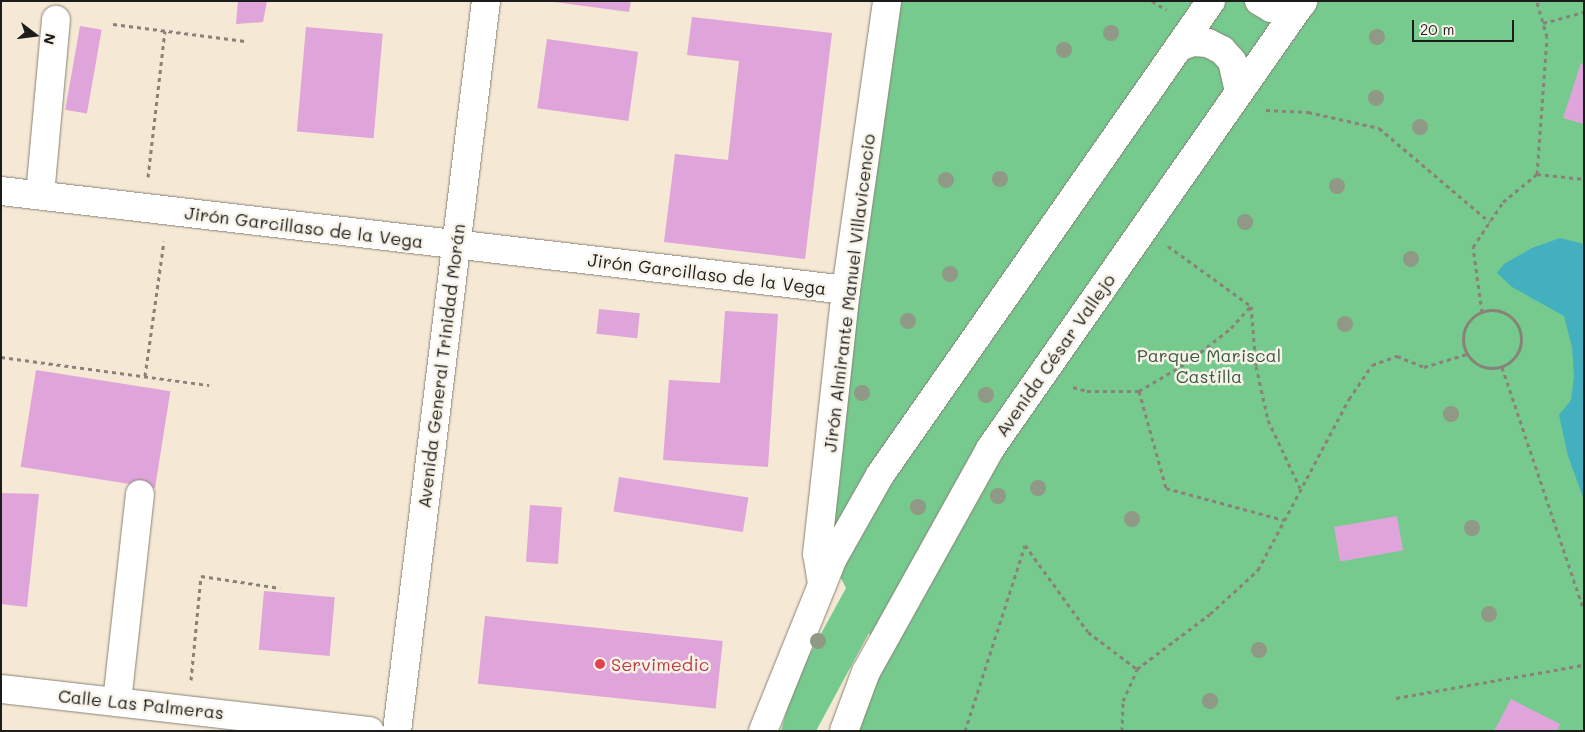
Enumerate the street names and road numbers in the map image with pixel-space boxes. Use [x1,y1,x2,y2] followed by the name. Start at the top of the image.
[819,133,879,453] street label: Jirón Almirante Manuel Villavicencio
[184,202,424,252] street label: Jirón Garcillaso de la Vega
[413,223,469,509] street label: Avenida General Trinidad Morán
[587,249,827,299] street label: Jirón Garcillaso de la Vega
[991,269,1119,441] street label: Avenida César Vallejo
[57,685,225,723] street label: Calle Las Palmeras

